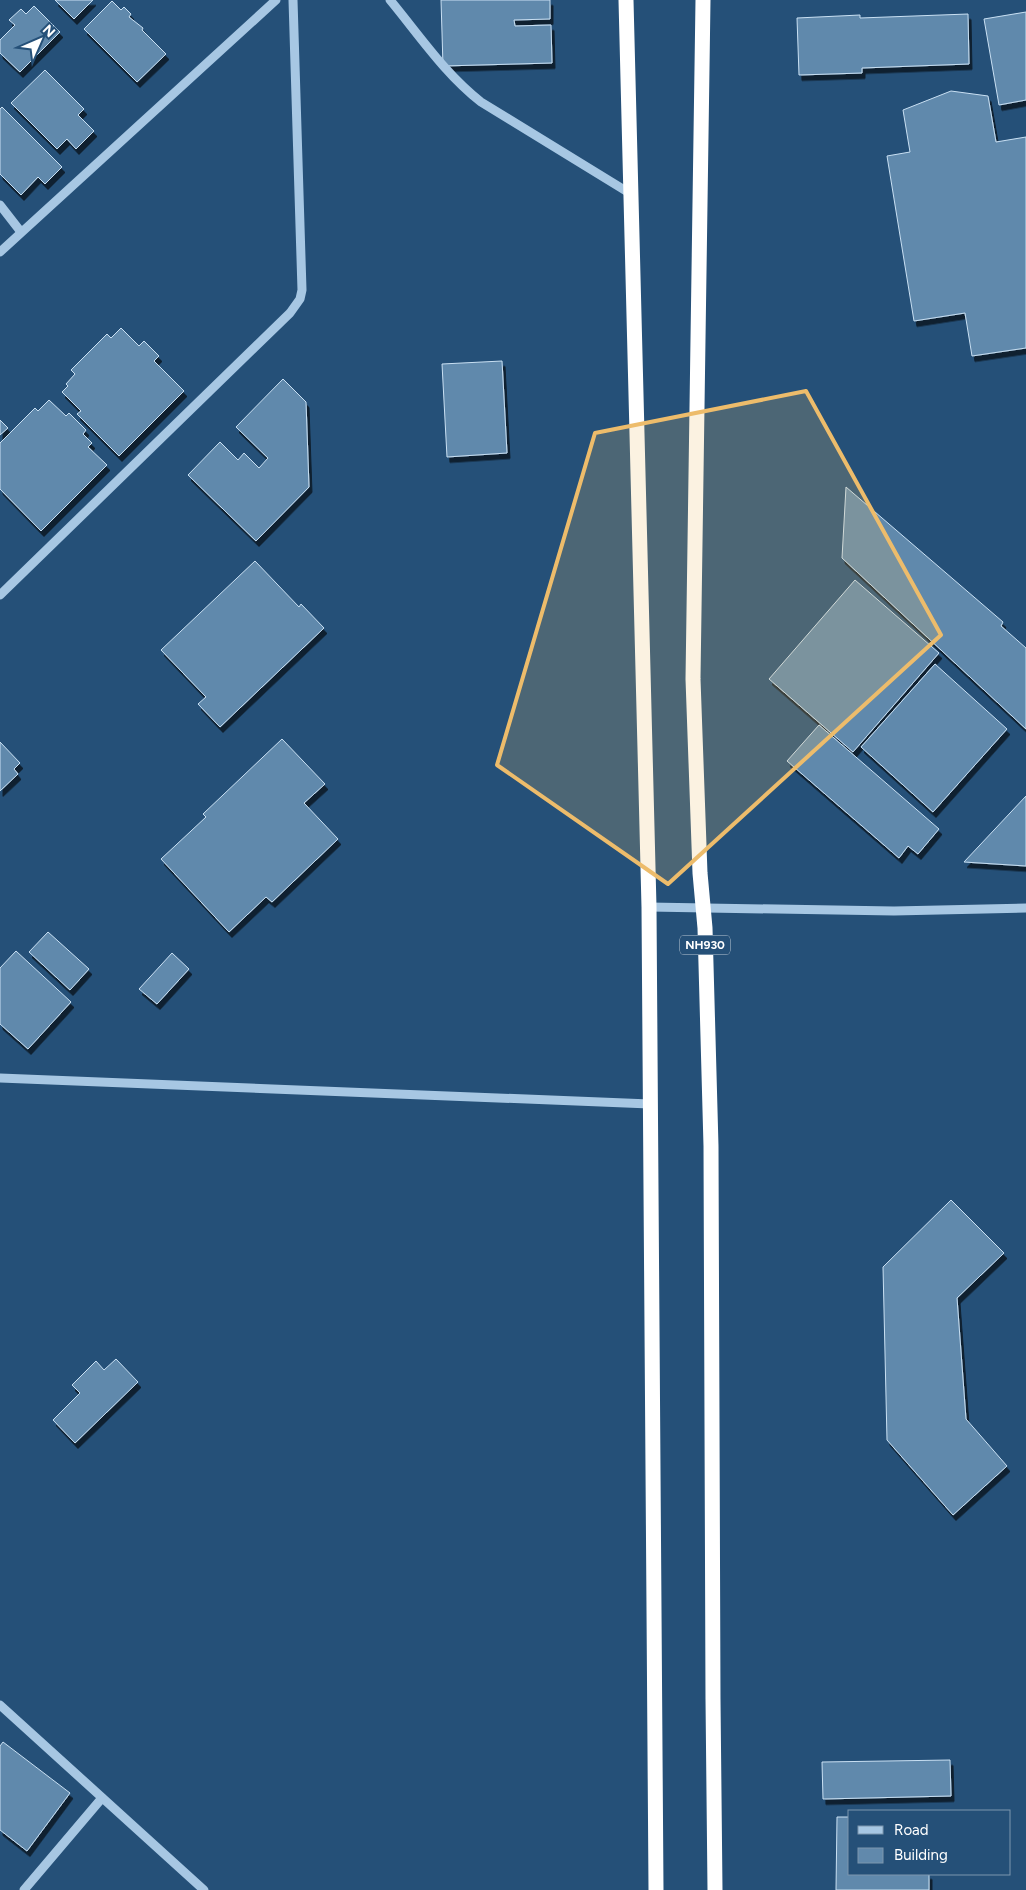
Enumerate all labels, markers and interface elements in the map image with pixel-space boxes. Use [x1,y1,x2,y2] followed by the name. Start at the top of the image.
[15,15,65,65] north arrow
[39,21,59,41] text: N
[680,936,730,954] road number: NH930
[848,1810,1011,1875] legend
[894,1821,929,1839] text: Road
[894,1846,948,1864] text: Building

